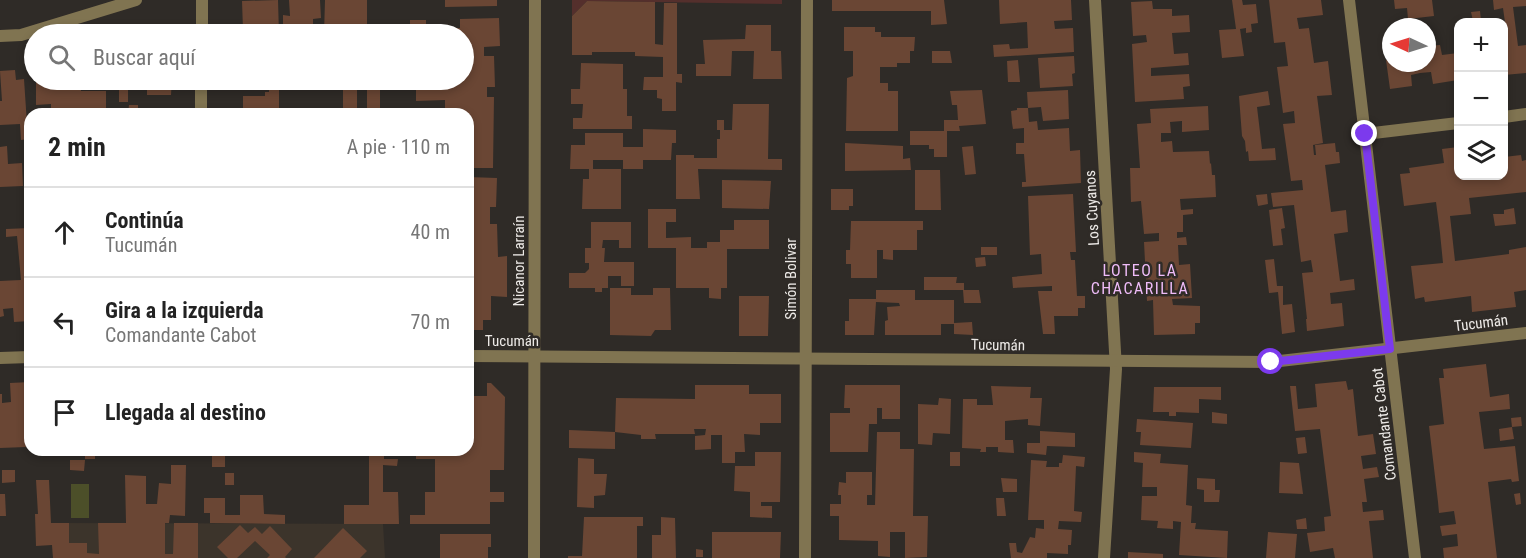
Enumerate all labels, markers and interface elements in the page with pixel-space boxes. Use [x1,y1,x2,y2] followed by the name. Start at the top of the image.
[1382,18,1436,72] north arrow
[1454,18,1508,180] map controls
[1454,18,1508,72] button: +
[24,24,474,90] search box
[45,41,78,74] icon: search
[93,45,196,70] text: Buscar aquí
[1454,72,1508,126] button: −
[1351,120,1377,146] route end
[1454,126,1508,180] button: layers
[48,132,106,162] text: 2 min
[347,135,450,159] text: A pie · 110 m
[1081,170,1103,246] street label: Los Cuyanos
[105,208,184,233] text: Continúa
[48,216,81,249] icon: ahead
[510,216,528,306] street label: Nicanor Larraín
[411,220,450,244] text: 40 m
[105,233,177,257] text: Tucumán
[782,238,800,320] street label: Simón Bolivar
[1091,261,1189,298] district label: LOTEO LA CHACARILLA
[105,298,264,323] text: Gira a la izquierda
[48,306,81,339] icon: left
[411,310,450,334] text: 70 m
[1453,311,1509,335] street label: Tucumán
[105,323,257,347] text: Comandante Cabot
[485,332,539,350] street label: Tucumán
[971,336,1025,354] street label: Tucumán
[1257,348,1283,374] route start
[1368,367,1400,481] street label: Comandante Cabot
[48,396,81,429] icon: arrive
[105,400,266,425] text: Llegada al destino

